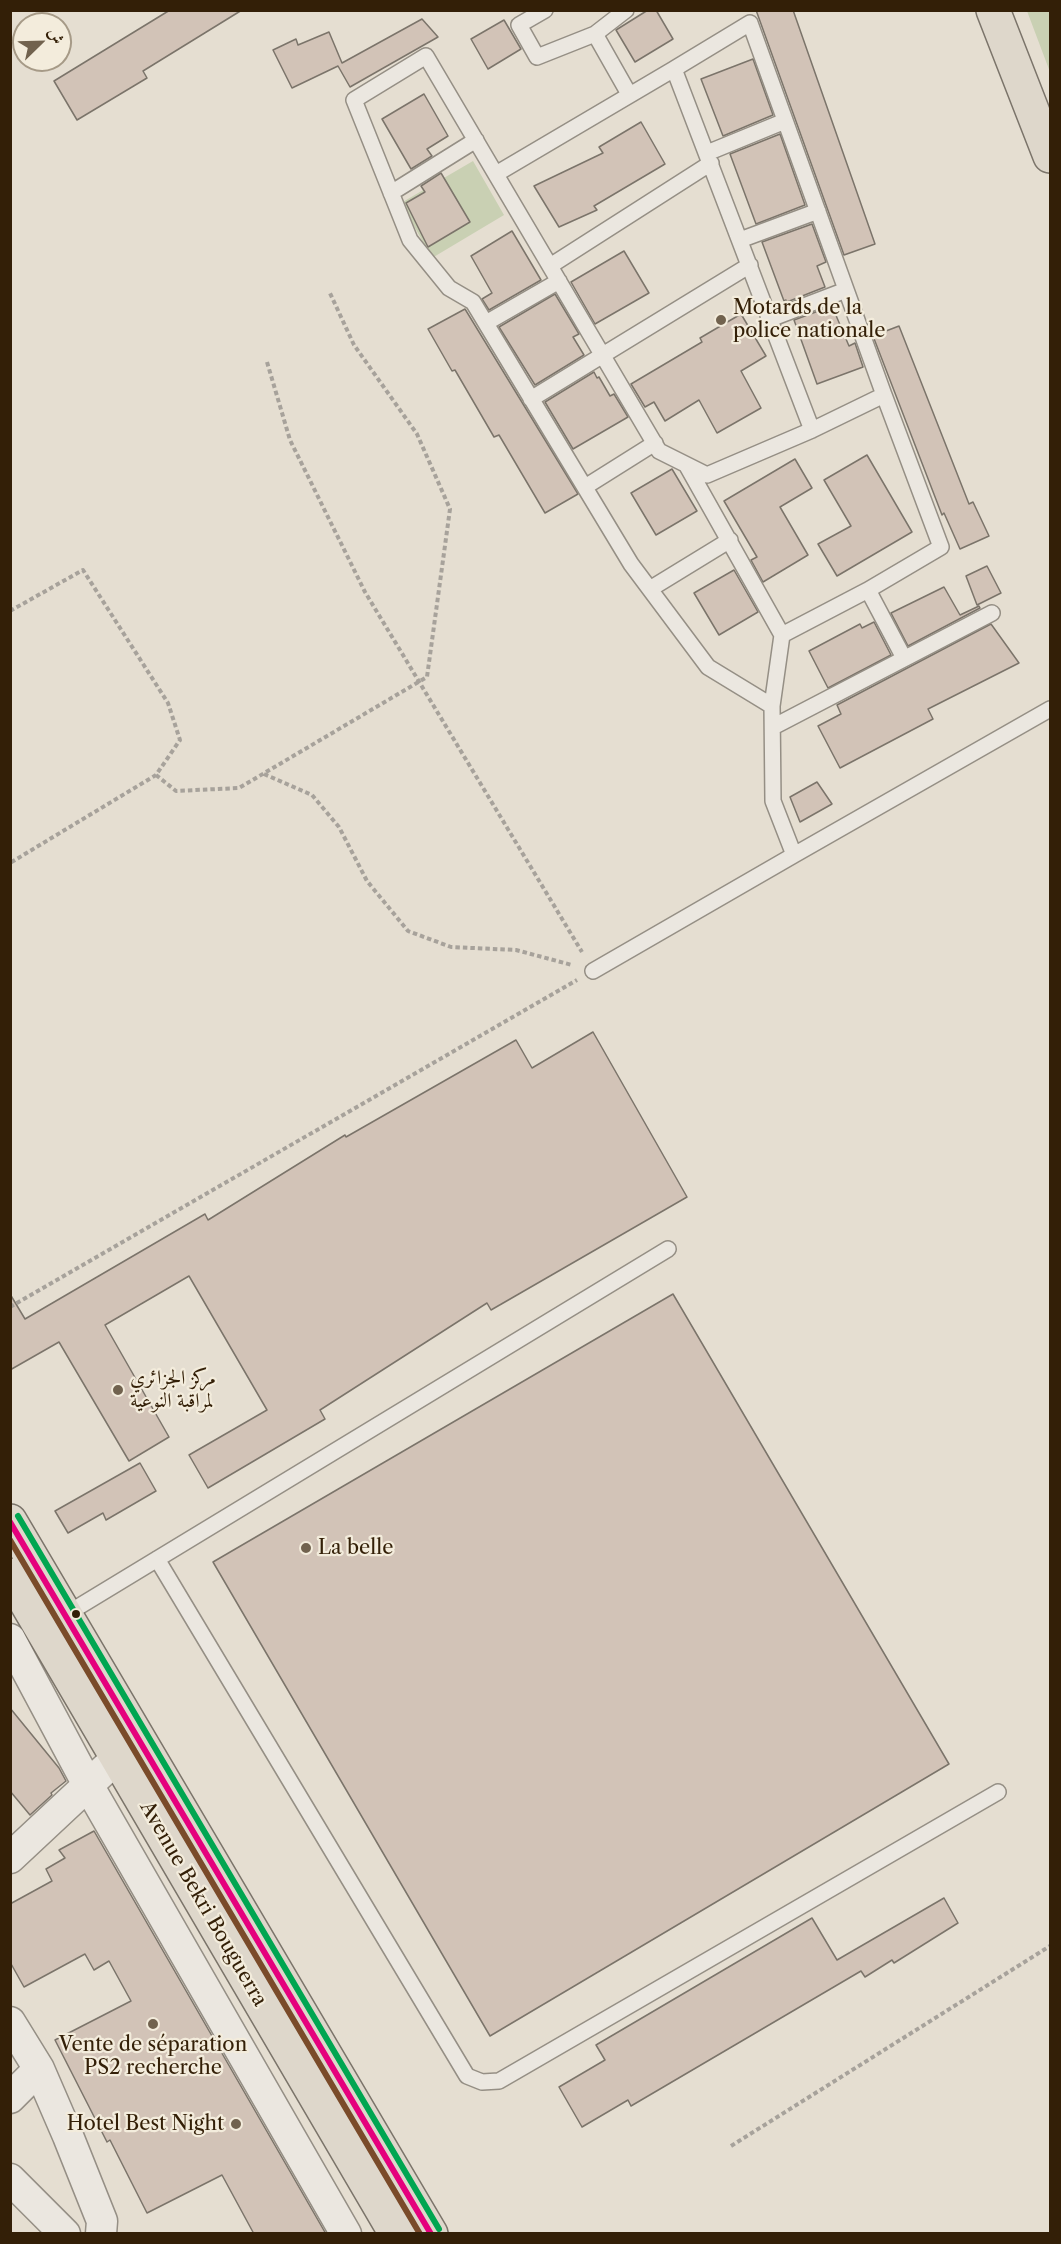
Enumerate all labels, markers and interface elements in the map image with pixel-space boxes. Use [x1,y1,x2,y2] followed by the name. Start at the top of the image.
[12,12,72,72] north arrow
[44,25,69,47] text: ش
[733,296,885,343] place label: Motards de la police nationale
[714,313,728,327] marker: Motards de la police nationale
[130,1366,216,1413] place label: مركز الجزائري لمراقبة النوعية
[111,1383,125,1397] marker: مركز الجزائري لمراقبة النوعية
[318,1536,393,1560] place label: La belle
[299,1541,313,1555] marker: La belle
[70,1608,82,1620] unlabelled marker
[134,1797,272,2011] street label: Avenue Bekri Bouguerra
[146,2017,160,2031] marker: Vente de séparation PS2 recherche
[59,2033,247,2080] place label: Vente de séparation PS2 recherche
[67,2112,224,2136] place label: Hotel Best Night
[229,2117,243,2131] marker: Hotel Best Night

